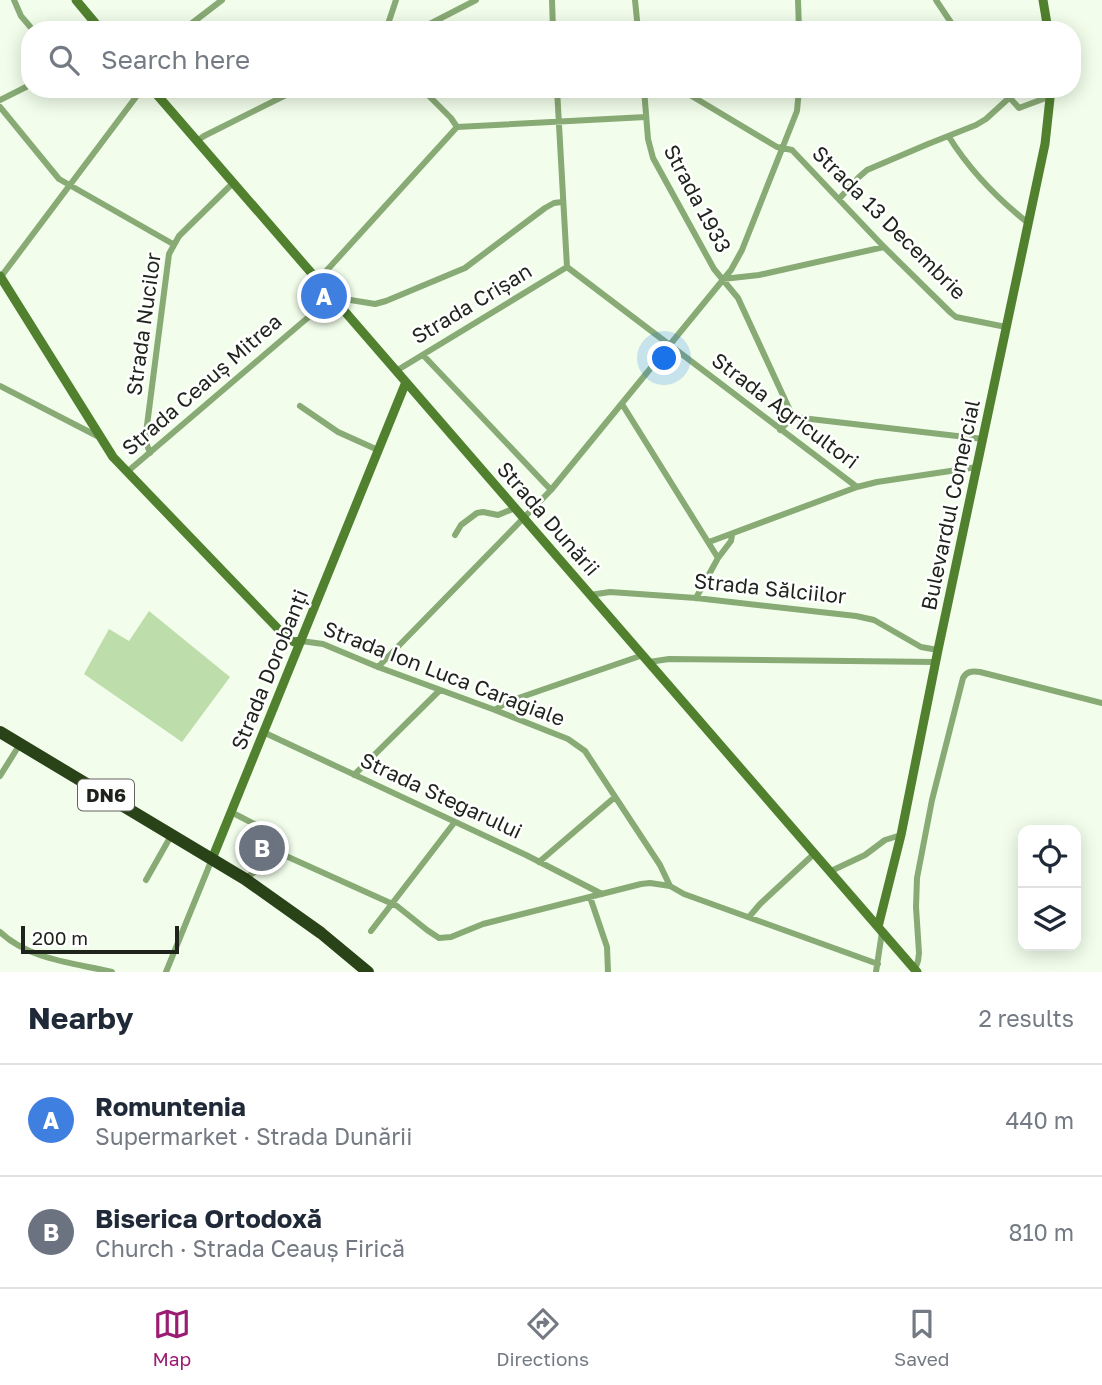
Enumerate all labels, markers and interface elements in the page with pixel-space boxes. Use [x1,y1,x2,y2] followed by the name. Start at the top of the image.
[21,21,1081,98] search box
[45,41,83,79] icon: search
[101,44,250,75] text: Search here
[659,140,737,257] street label: Strada 1933
[807,140,972,305] street label: Strada 13 Decembrie
[120,251,166,397] street label: Strada Nucilor
[407,257,536,349] street label: Strada Crișan
[301,270,347,322] pin: A
[116,308,286,461] street label: Strada Ceauș Mitrea
[647,341,681,375] your location
[707,347,864,474] street label: Strada Agricultori
[915,397,985,613] street label: Bulevardul Comercial
[492,456,605,581] street label: Strada Dunării
[693,567,848,609] street label: Strada Sălciilor
[225,586,313,754] street label: Strada Dorobanți
[320,615,569,731] street label: Strada Ion Luca Caragiale
[356,746,527,844] street label: Strada Stegarului
[78,780,134,810] road number: DN6
[239,822,285,874] pin: B
[1018,825,1081,951] map controls
[1018,825,1081,888] button: locate
[1018,888,1081,951] button: layers
[21,923,178,955] scale bar
[32,926,88,949] text: 200 m
[28,1000,133,1036] text: Nearby
[978,1004,1074,1032] text: 2 results
[95,1091,246,1122] text: Romuntenia
[43,1106,59,1134] text: A
[1006,1106,1074,1134] text: 440 m
[95,1122,412,1150] text: Supermarket · Strada Dunării
[95,1203,322,1234] text: Biserica Ortodoxă
[43,1218,59,1246] text: B
[1008,1218,1074,1246] text: 810 m
[95,1234,405,1262] text: Church · Strada Ceauș Firică
[152,1305,191,1370] tab: Map
[496,1305,589,1370] tab: Directions
[894,1305,950,1370] tab: Saved

